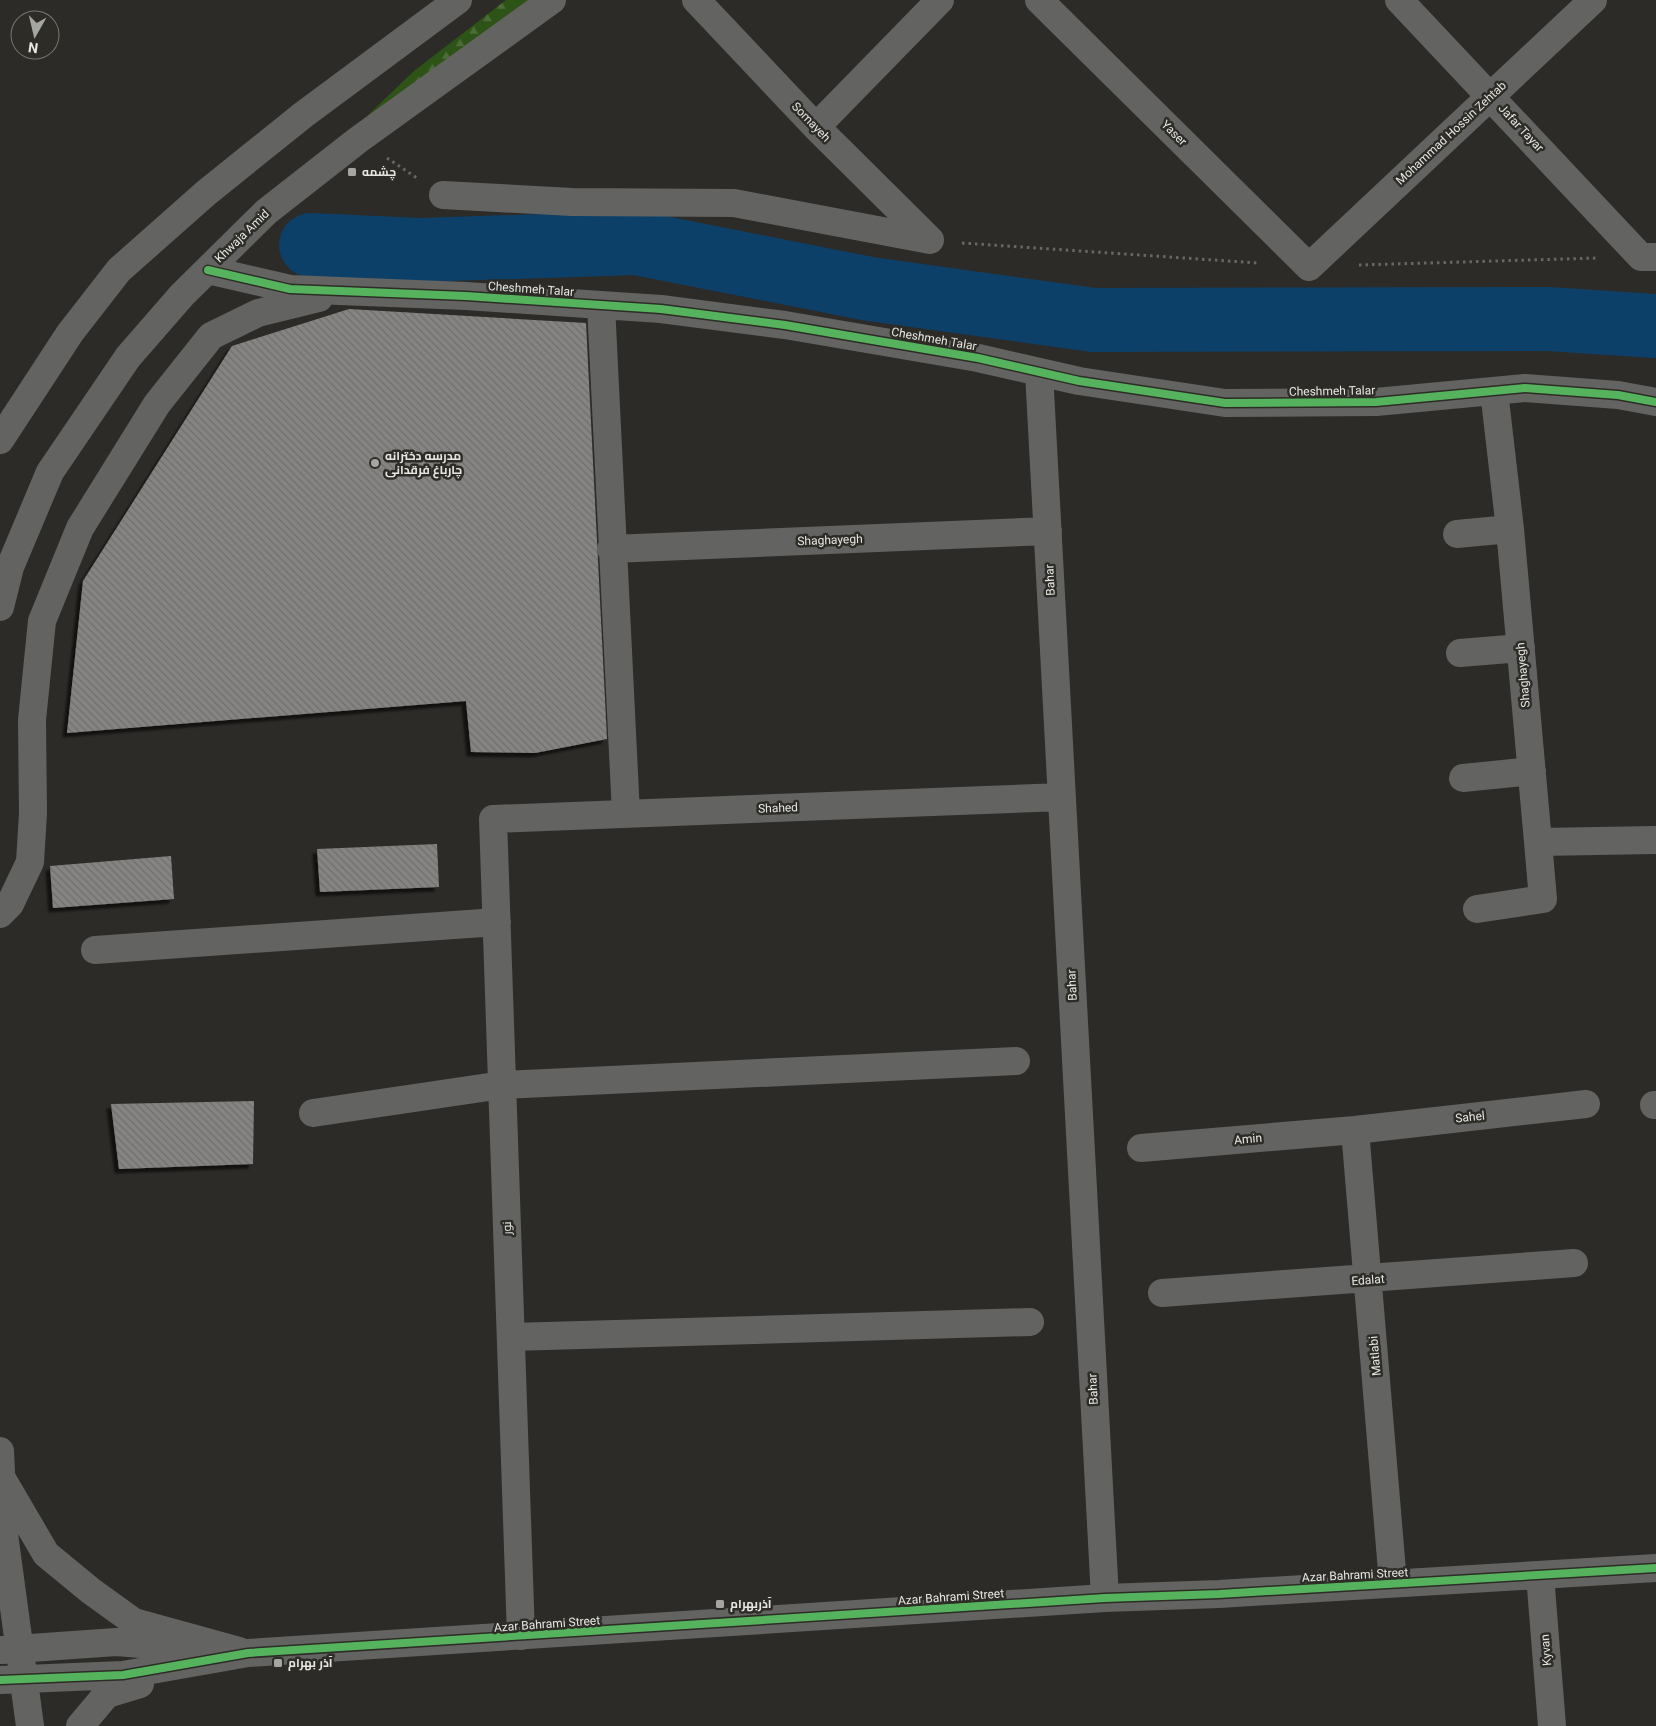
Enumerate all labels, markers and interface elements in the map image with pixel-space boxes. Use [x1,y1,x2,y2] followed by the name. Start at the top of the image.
[10,10,60,60] north arrow
[27,39,39,56] text: N
[1393,78,1509,188] street label: Mohammad Hossin Zehtab
[789,99,833,145] street label: Somayeh
[1495,101,1547,155] street label: Jafar Tayar
[1158,117,1190,149] street label: Yaser
[362,165,396,181] place label: چشمه
[346,166,358,178] marker: چشمه
[212,207,272,265] street label: Khwaja Amid
[487,279,575,299] street label: Cheshmeh Talar
[890,325,978,353] street label: Cheshmeh Talar
[1289,383,1375,399] street label: Cheshmeh Talar
[385,449,462,479] place label: مدرسه دخترانه چارباغ فرقدانی
[369,457,381,469] marker: مدرسه دخترانه چارباغ فرقدانی
[797,532,863,548] street label: Shaghayegh
[1042,564,1058,596] street label: Bahar
[1513,642,1533,708] street label: Shaghayegh
[758,800,798,816] street label: Shahed
[1064,969,1080,1001] street label: Bahar
[1455,1108,1485,1126] street label: Sahel
[1233,1131,1263,1147] street label: Amin
[500,1221,514,1236] street label: نور
[1351,1272,1385,1288] street label: Edalat
[1366,1335,1384,1377] street label: Matlabi
[1085,1373,1101,1405] street label: Bahar
[1301,1565,1409,1585] street label: Azar Bahrami Street
[897,1586,1005,1608] street label: Azar Bahrami Street
[730,1597,772,1612] place label: آذربهرام
[714,1598,726,1610] marker: آذربهرام
[493,1613,601,1635] street label: Azar Bahrami Street
[1538,1634,1554,1666] street label: Kyvan
[288,1656,333,1671] place label: آذر بهرام
[272,1657,284,1669] marker: آذر بهرام

